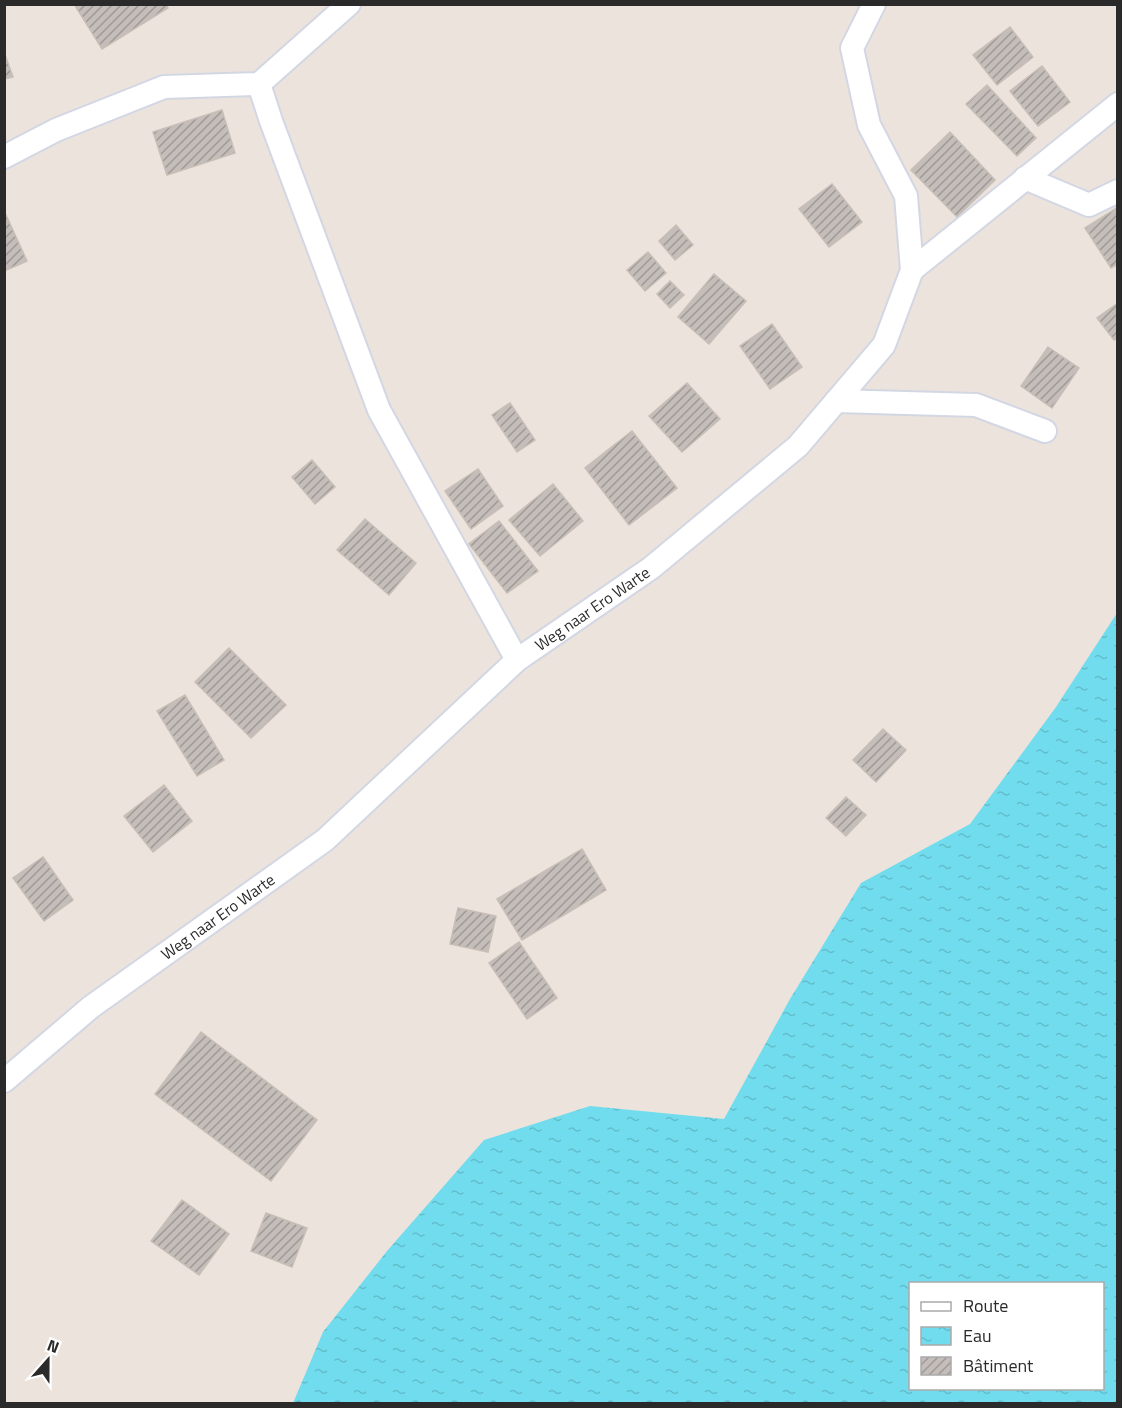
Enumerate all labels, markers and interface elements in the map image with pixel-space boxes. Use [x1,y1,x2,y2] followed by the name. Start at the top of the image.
[530,560,655,656] street label: Weg naar Ero Warte
[156,868,280,965] street label: Weg naar Ero Warte
[909,1282,1104,1390] legend
[963,1292,1008,1319] text: Route
[963,1322,992,1349] text: Eau
[18,1330,78,1390] north arrow
[44,1333,63,1359] text: N
[963,1352,1034,1379] text: Bâtiment

